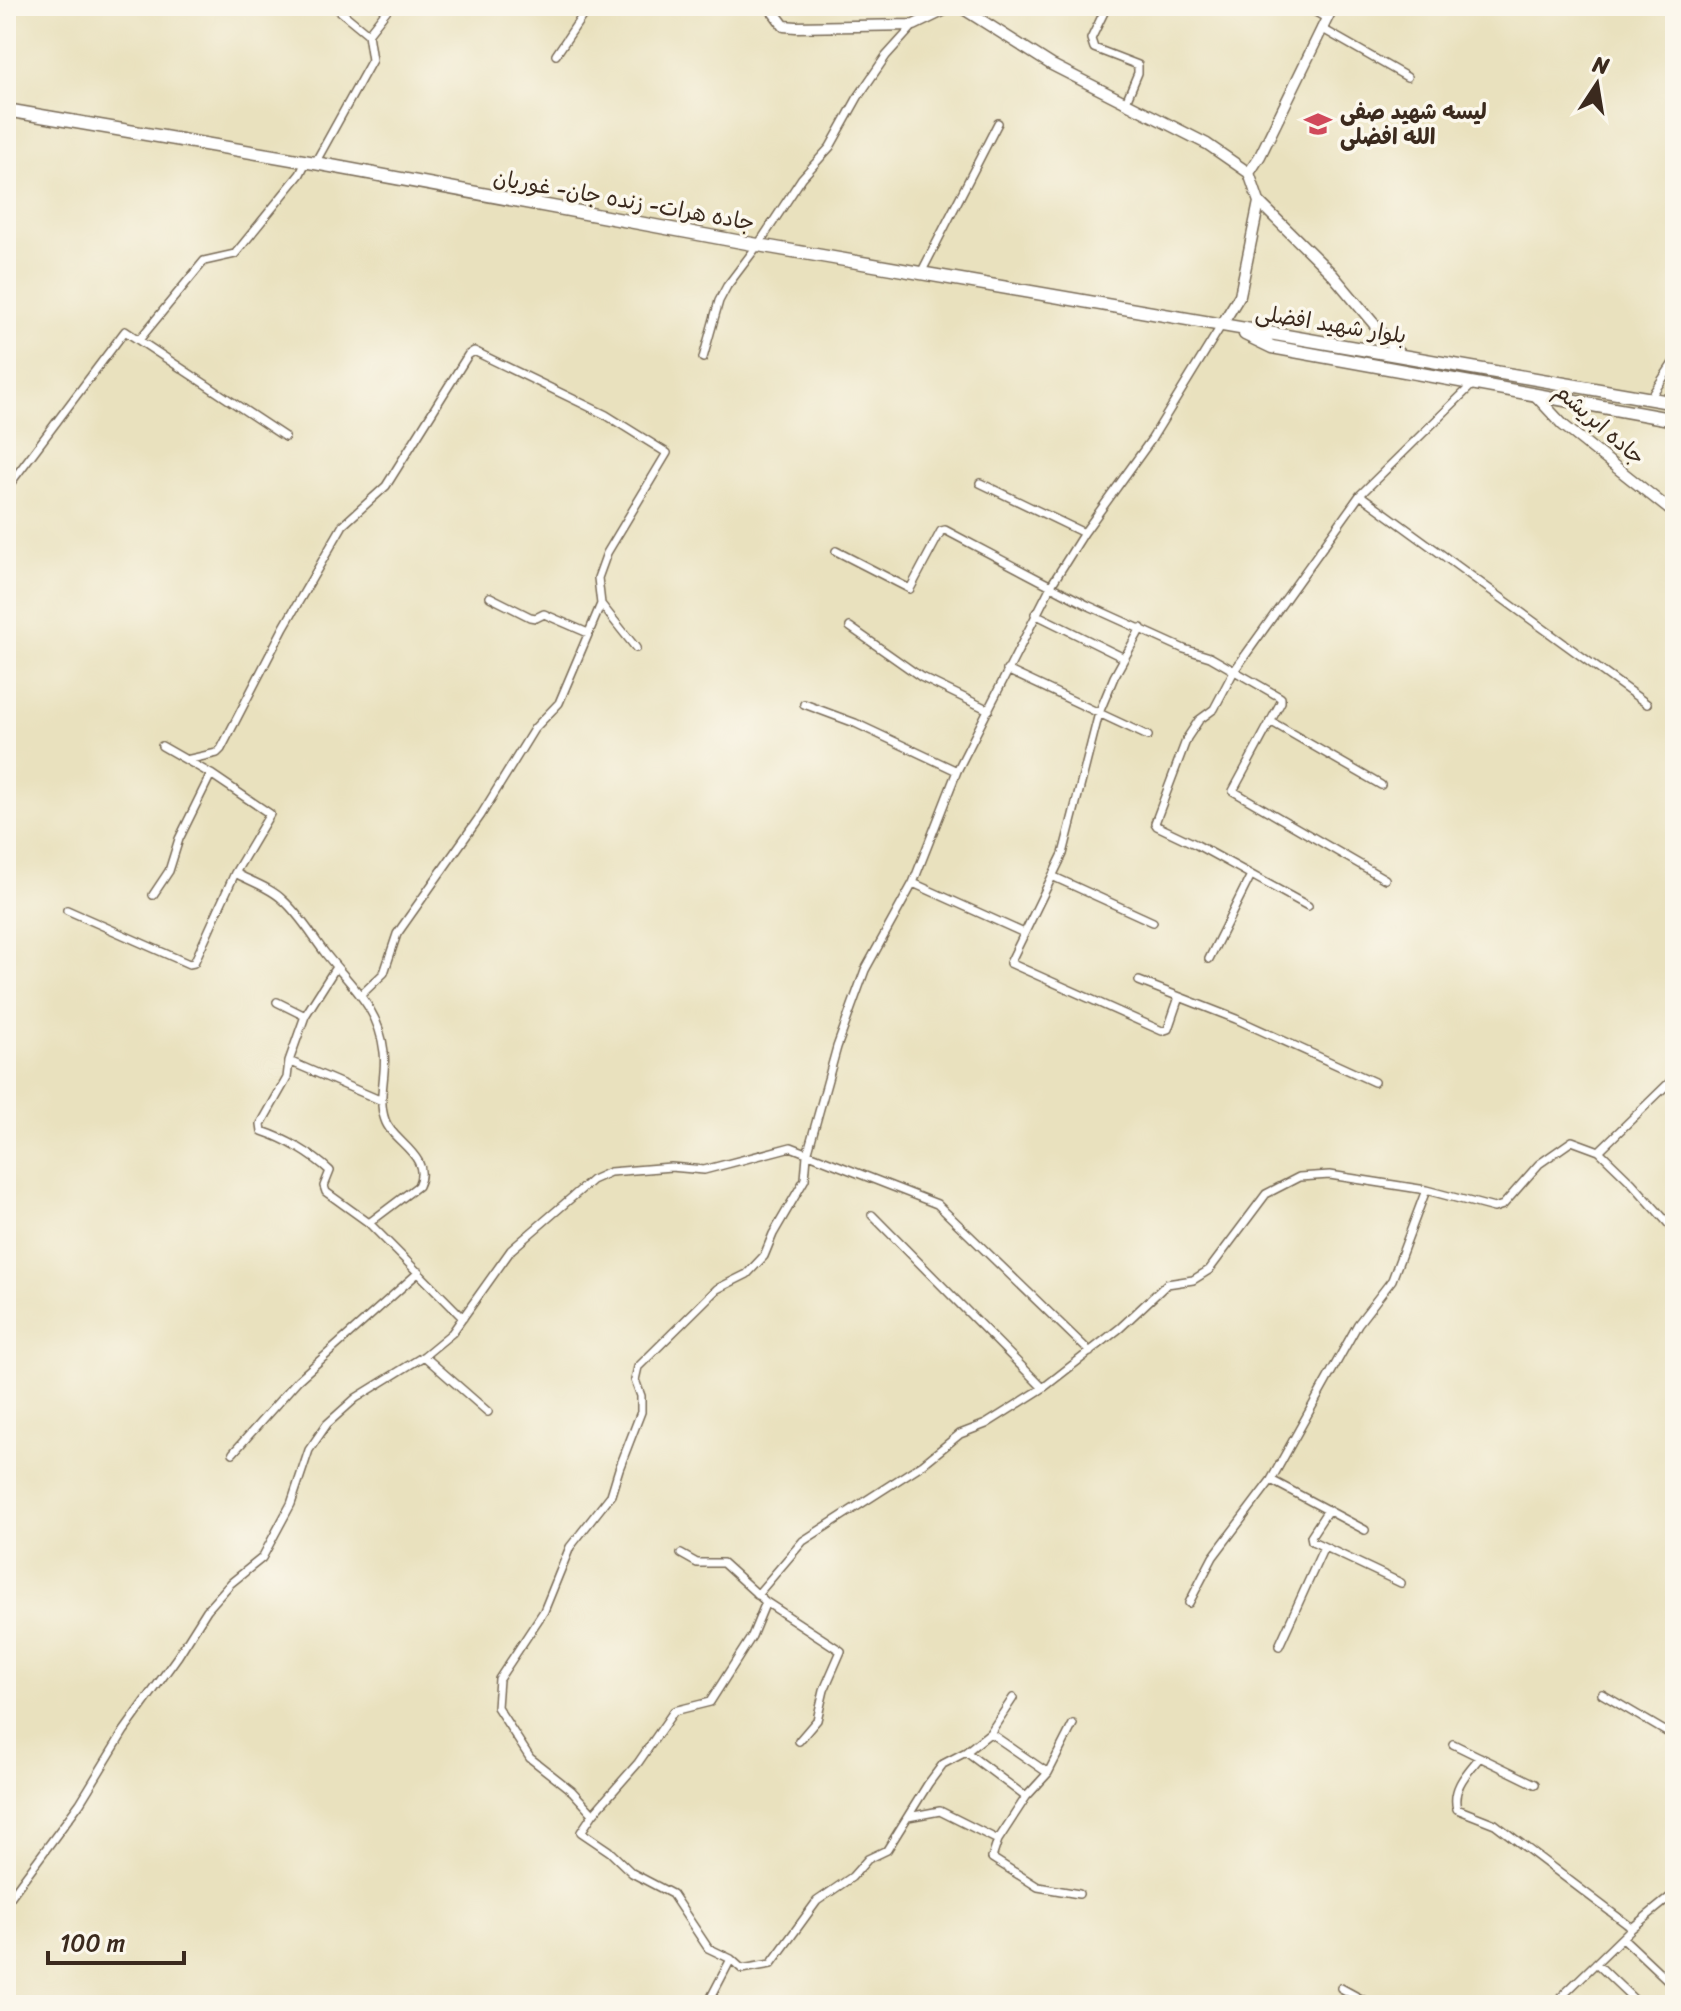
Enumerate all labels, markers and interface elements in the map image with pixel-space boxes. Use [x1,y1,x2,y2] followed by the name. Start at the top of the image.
[1557,44,1637,124] north arrow
[1589,44,1613,86] text: N
[1340,92,1487,156] place label: لیسه شهید صفی الله افضلی
[1303,109,1333,139] school or university icon: لیسه شهید صفی الله افضلی
[490,158,758,242] street label: جاده هرات- زنده جان- غوریان
[1253,293,1409,355] street label: بلوار شهید افضلی
[1545,373,1655,475] street label: جاده ابریشم
[48,1915,184,1965] scale bar
[60,1922,125,1964] text: 100 m

